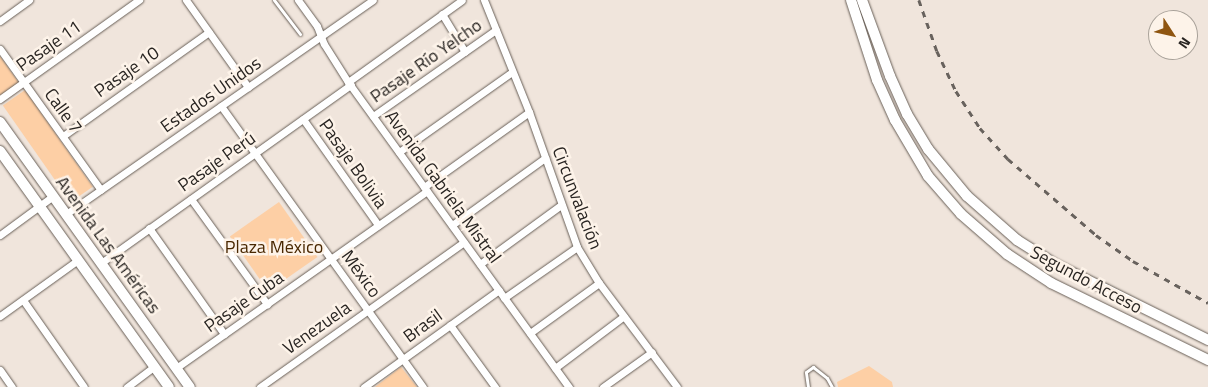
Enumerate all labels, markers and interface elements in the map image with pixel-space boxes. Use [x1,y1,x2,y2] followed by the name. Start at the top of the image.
[1148,10,1198,60] north arrow
[366,15,486,107] street label: Pasaje Río Yelcho
[12,16,86,76] street label: Pasaje 11
[1173,33,1196,53] text: N
[90,42,164,102] street label: Pasaje 10
[157,52,265,138] street label: Estados Unidos
[39,84,87,138] street label: Calle 7
[380,107,506,267] street label: Avenida Gabriela Mistral
[314,115,392,213] street label: Pasaje Bolivia
[174,127,260,197] street label: Pasaje Perú
[547,144,607,252] street label: Circunvalación
[51,172,165,318] street label: Avenida Las Américas
[225,236,323,258] park label: Plaza México
[1026,242,1146,318] street label: Segundo Acceso
[337,246,385,302] street label: México
[200,267,288,337] street label: Pasaje Cuba
[279,297,355,359] street label: Venezuela
[399,305,447,347] street label: Brasil

